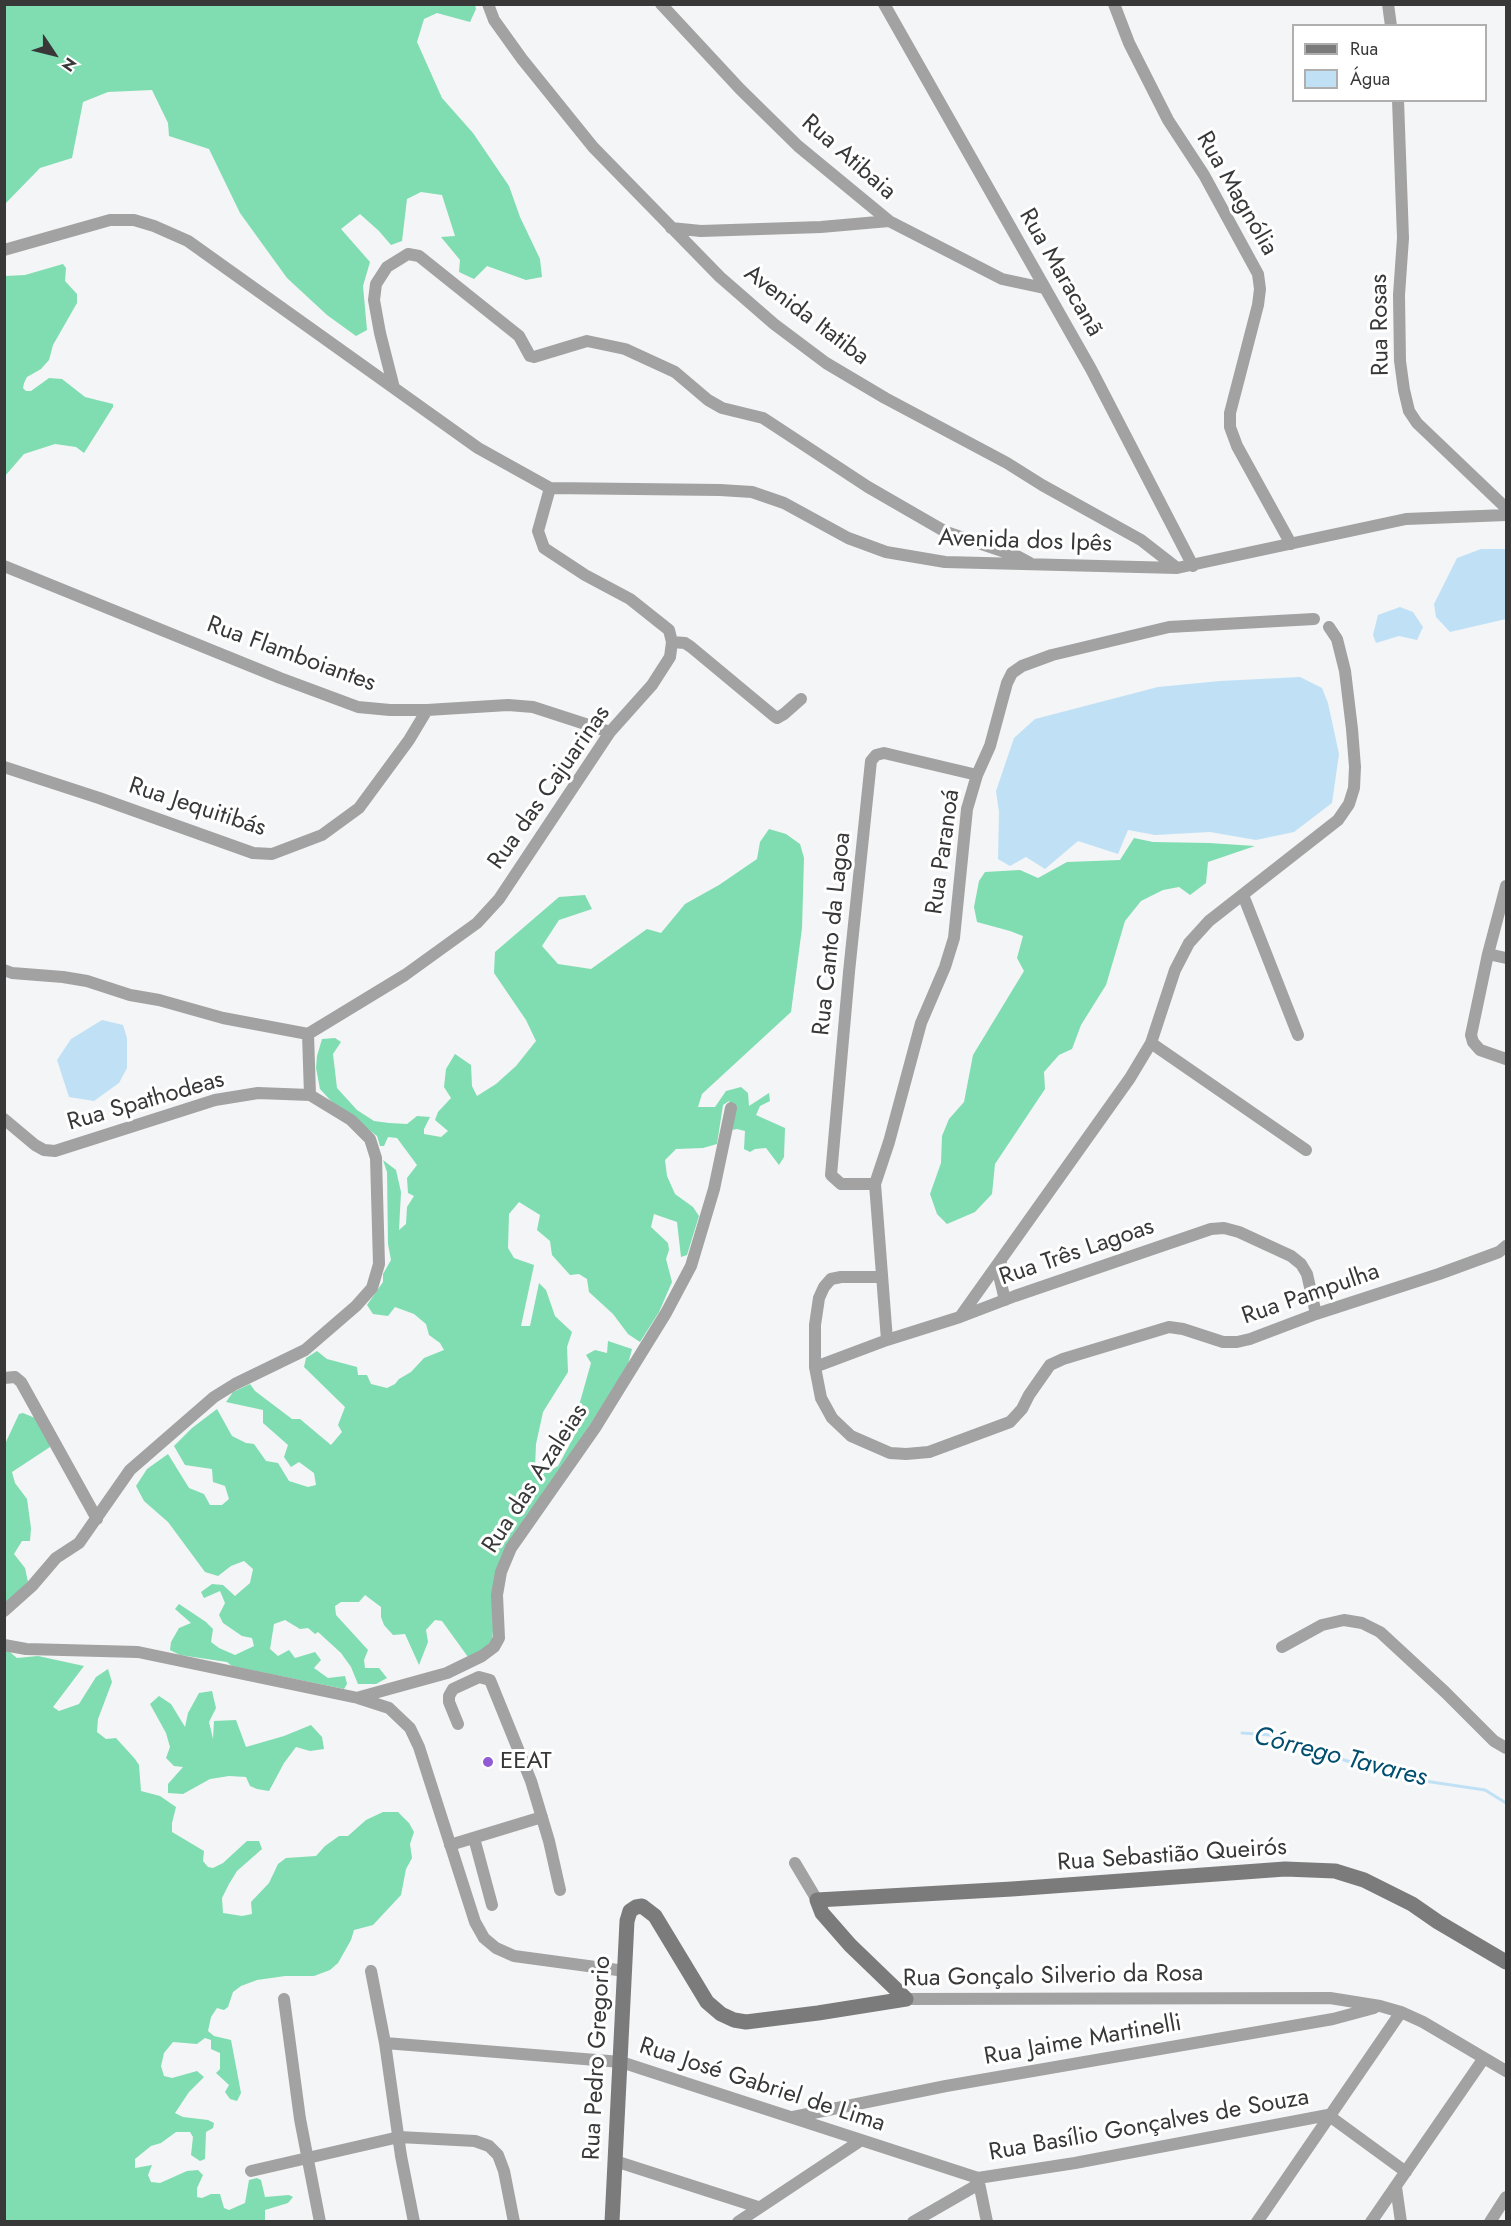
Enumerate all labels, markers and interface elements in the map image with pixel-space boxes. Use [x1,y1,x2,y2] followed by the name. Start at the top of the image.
[24,24,84,84] north arrow
[1292,24,1487,102] legend
[1350,36,1378,62] text: Rua
[56,53,82,76] text: N
[1350,66,1390,92] text: Água
[795,109,901,207] street label: Rua Atibaia
[1189,127,1283,261] street label: Rua Magnólia
[1012,204,1108,342] street label: Rua Maracanã
[738,260,874,372] street label: Avenida Itatiba
[1366,274,1396,376] street label: Rua Rosas
[938,525,1112,559] street label: Avenida dos Ipês
[203,611,379,699] street label: Rua Flamboiantes
[483,701,617,875] street label: Rua das Cajuarinas
[125,772,269,844] street label: Rua Jequitibás
[921,788,967,916] street label: Rua Paranoá
[808,831,858,1037] street label: Rua Canto da Lagoa
[64,1066,228,1138] street label: Rua Spathodeas
[996,1213,1158,1293] street label: Rua Três Lagoas
[1239,1258,1383,1332] street label: Rua Pampulha
[477,1399,595,1559] street label: Rua das Azaleias
[1250,1721,1430,1795] water label: Córrego Tavares
[500,1748,552,1776] place label: EEAT
[481,1755,495,1769] marker: EEAT
[1056,1834,1288,1878] street label: Rua Sebastião Queirós
[578,1955,618,2161] street label: Rua Pedro Gregorio
[903,1960,1203,1994] street label: Rua Gonçalo Silverio da Rosa
[982,2009,1184,2073] street label: Rua Jaime Martinelli
[635,2033,889,2139] street label: Rua José Gabriel de Lima
[987,2084,1311,2168] street label: Rua Basílio Gonçalves de Souza

